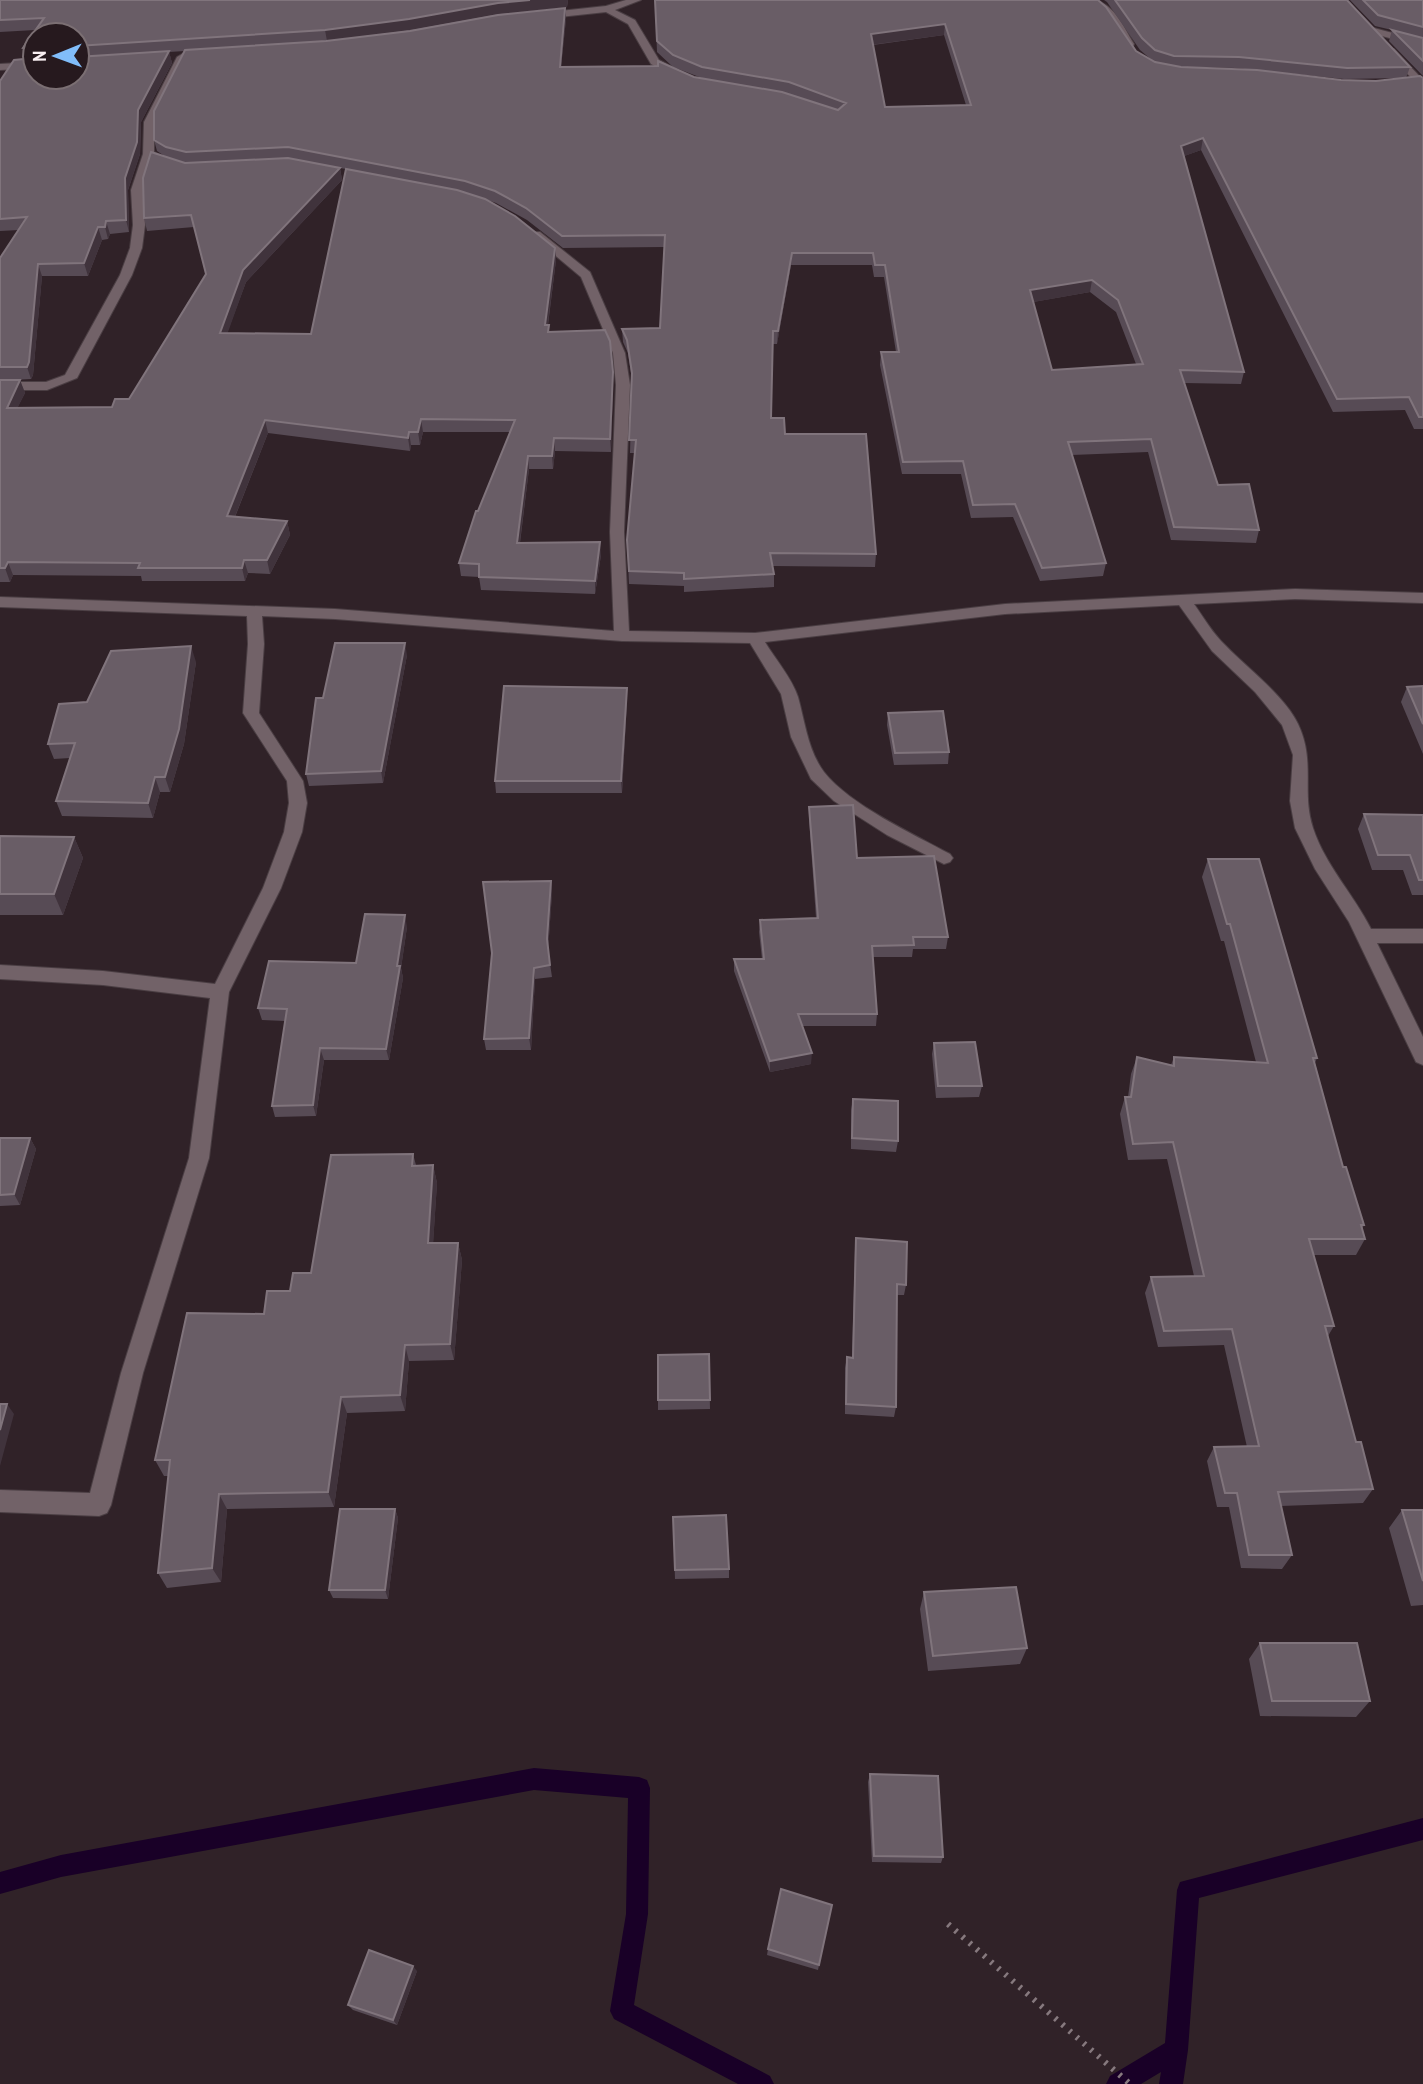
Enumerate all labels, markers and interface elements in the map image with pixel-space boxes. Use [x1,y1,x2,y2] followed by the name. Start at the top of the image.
[21,21,91,91] north arrow
[26,50,52,62] text: N

